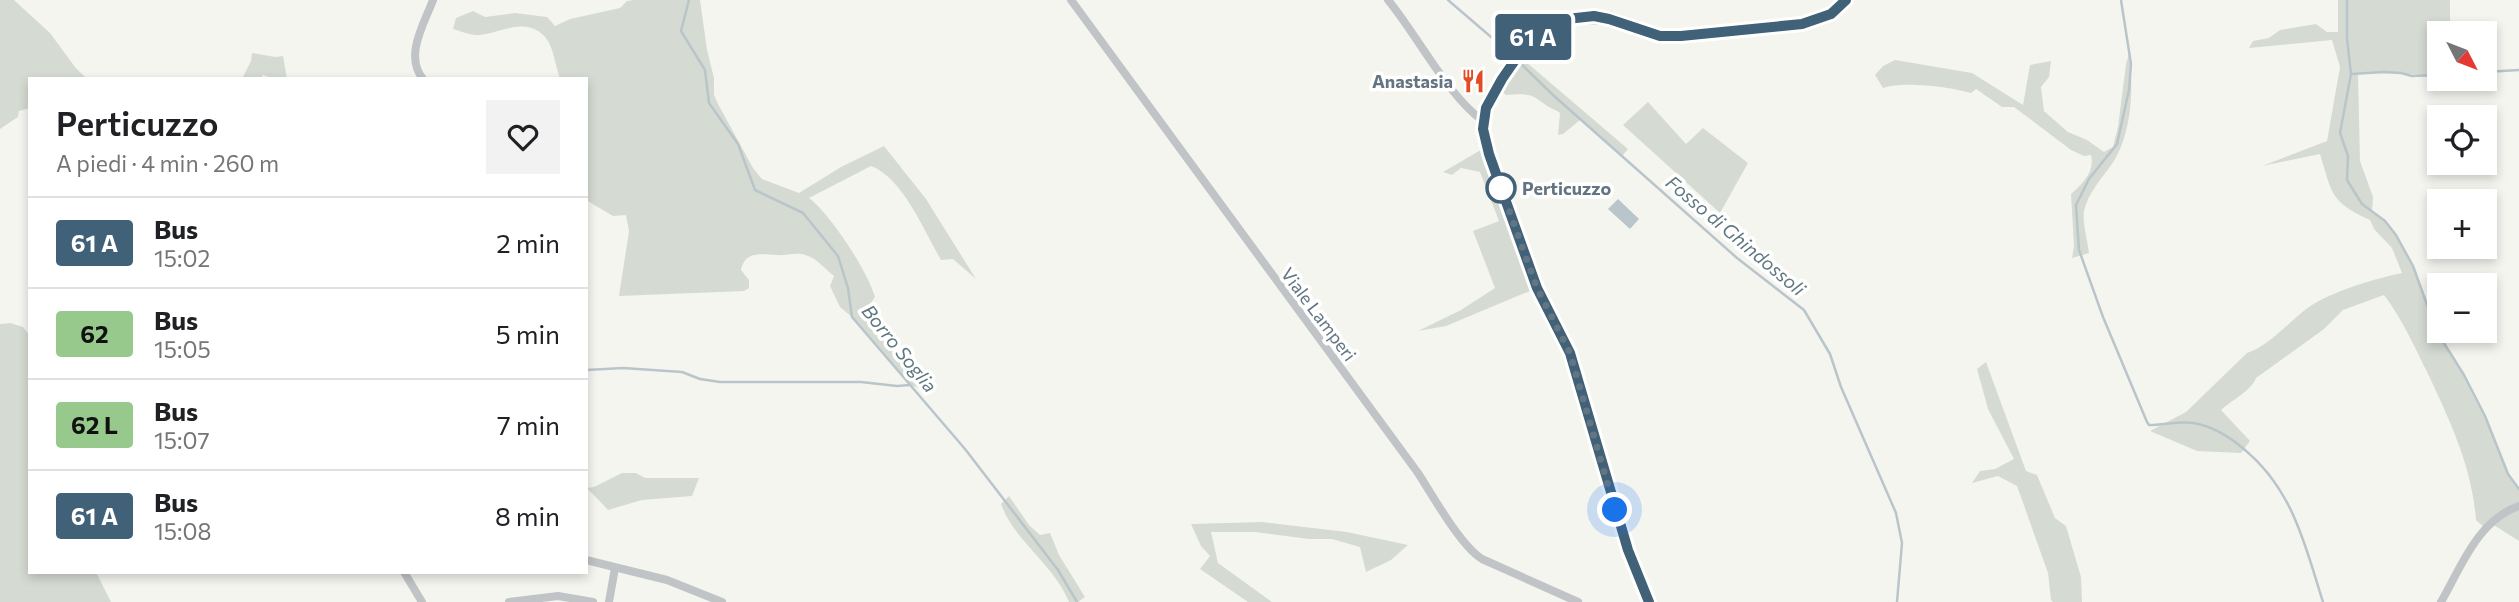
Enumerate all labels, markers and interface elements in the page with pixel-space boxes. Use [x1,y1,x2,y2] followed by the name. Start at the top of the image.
[1484,14,1582,60] line badge: 61 A
[2427,21,2497,91] north arrow
[2427,21,2497,343] map controls
[1509,22,1557,51] text: 61 A
[1459,67,1487,95] restaurant icon: Anastasia
[1372,70,1453,92] place label: Anastasia
[486,100,560,174] button: heart
[56,102,218,143] text: Perticuzzo
[2427,105,2497,175] button: locate
[56,149,279,177] text: A piedi · 4 min · 260 m
[1662,170,1811,301] water label: Fosso di Ghindossoli
[1486,173,1516,203] marker: Perticuzzo
[1522,177,1611,199] place label: Perticuzzo
[2427,189,2497,259] button: +
[154,213,198,244] text: Bus
[496,227,560,258] text: 2 min
[71,228,118,257] text: 61 A
[154,244,210,272] text: 15:02
[1277,263,1361,365] street label: Viale Lamperi
[2427,273,2497,343] button: −
[858,300,942,396] water label: Borro Soglia
[154,304,198,335] text: Bus
[496,318,560,349] text: 5 min
[80,319,109,348] text: 62
[154,335,211,363] text: 15:05
[154,395,198,426] text: Bus
[497,409,560,440] text: 7 min
[71,410,118,439] text: 62 L
[154,426,210,454] text: 15:07
[154,486,198,517] text: Bus
[1597,492,1632,527] your location
[495,500,560,531] text: 8 min
[71,501,118,530] text: 61 A
[154,517,211,545] text: 15:08

